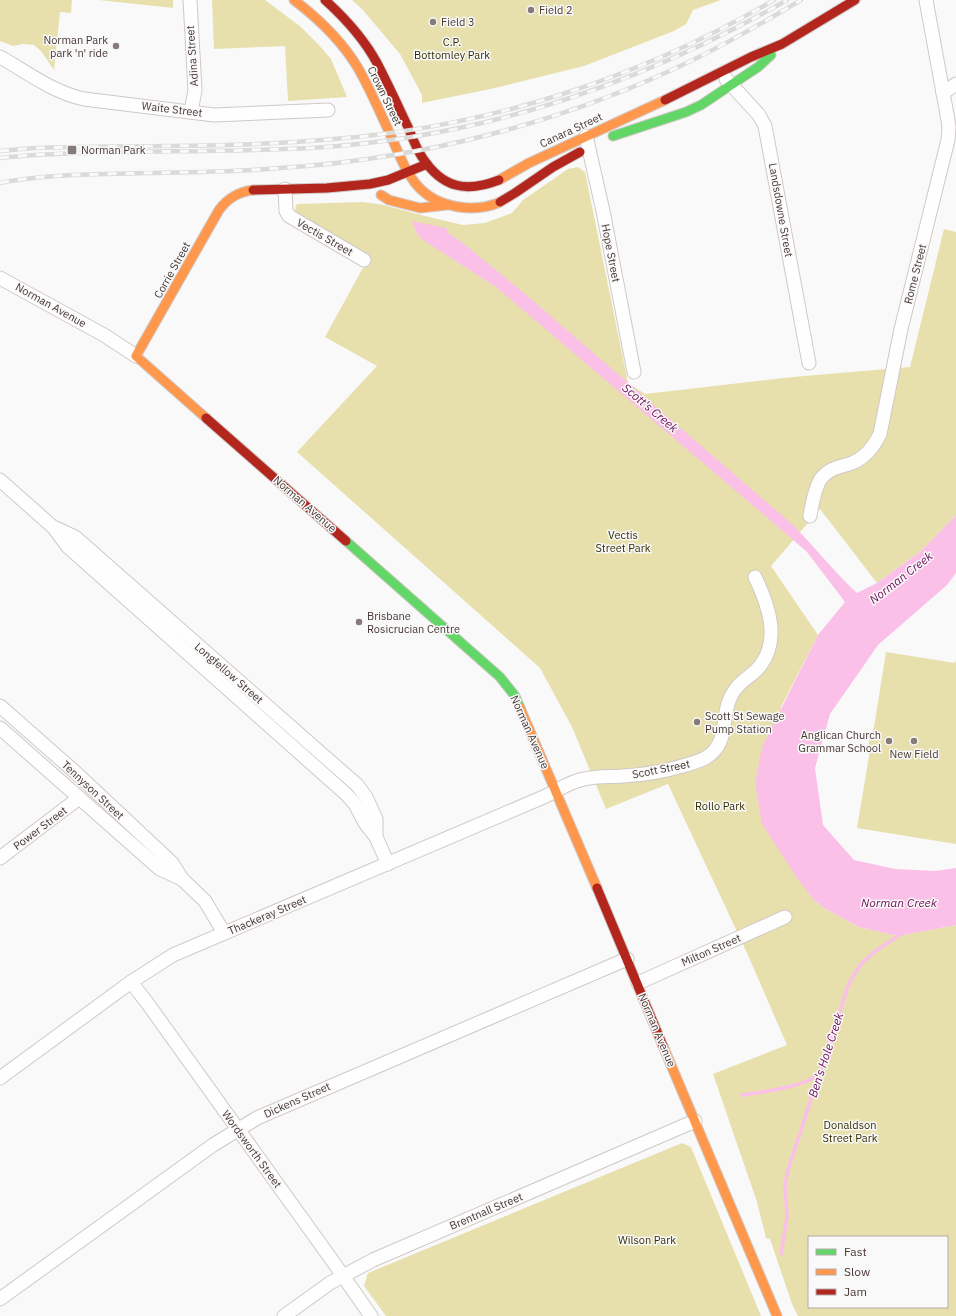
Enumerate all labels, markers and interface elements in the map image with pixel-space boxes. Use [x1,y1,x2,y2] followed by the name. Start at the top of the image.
[539,3,573,17] place label: Field 2
[526,5,536,15] marker: Field 2
[441,15,475,29] place label: Field 3
[428,17,438,27] marker: Field 3
[183,25,201,87] street label: Adina Street
[43,33,108,60] place label: Norman Park park 'n' ride
[414,35,490,62] park label: C.P. Bottomley Park
[111,41,121,51] marker: Norman Park park 'n' ride
[365,64,405,128] street label: Crown Street
[141,98,203,120] street label: Waite Street
[537,109,605,151] street label: Canara Street
[81,143,146,157] place label: Norman Park
[66,144,78,156] marker: Norman Park
[766,162,796,258] street label: Landsdowne Street
[294,215,356,259] street label: Vectis Street
[598,223,624,283] street label: Hope Street
[151,239,193,301] street label: Corrie Street
[901,242,929,306] street label: Rome Street
[13,280,89,330] street label: Norman Avenue
[619,380,682,436] water label: Scott's Creek
[271,473,339,535] street label: Norman Avenue
[595,528,651,555] park label: Vectis Street Park
[866,548,936,607] water label: Norman Creek
[367,609,460,636] place label: Brisbane Rosicrucian Centre
[354,617,364,627] marker: Brisbane Rosicrucian Centre
[192,639,266,707] street label: Longfellow Street
[508,693,552,771] street label: Norman Avenue
[705,709,784,736] place label: Scott St Sewage Pump Station
[692,717,702,727] marker: Scott St Sewage Pump Station
[798,728,881,755] place label: Anglican Church Grammar School
[884,736,894,746] marker: Anglican Church Grammar School
[909,736,919,746] marker: New Field
[889,747,939,761] place label: New Field
[631,757,691,781] street label: Scott Street
[59,758,127,822] street label: Tennyson Street
[695,799,745,813] park label: Rollo Park
[10,803,70,853] street label: Power Street
[226,892,308,938] street label: Thackeray Street
[861,895,938,910] water label: Norman Creek
[679,931,743,969] street label: Milton Street
[635,991,679,1069] street label: Norman Avenue
[805,1010,847,1099] water label: Ben's Hole Creek
[261,1079,333,1121] street label: Dickens Street
[219,1107,285,1191] street label: Wordsworth Street
[822,1118,878,1145] park label: Donaldson Street Park
[447,1189,525,1233] street label: Brentnall Street
[618,1233,676,1247] park label: Wilson Park
[808,1236,948,1308] legend
[844,1244,867,1259] text: Fast
[844,1264,870,1279] text: Slow
[844,1284,867,1299] text: Jam

